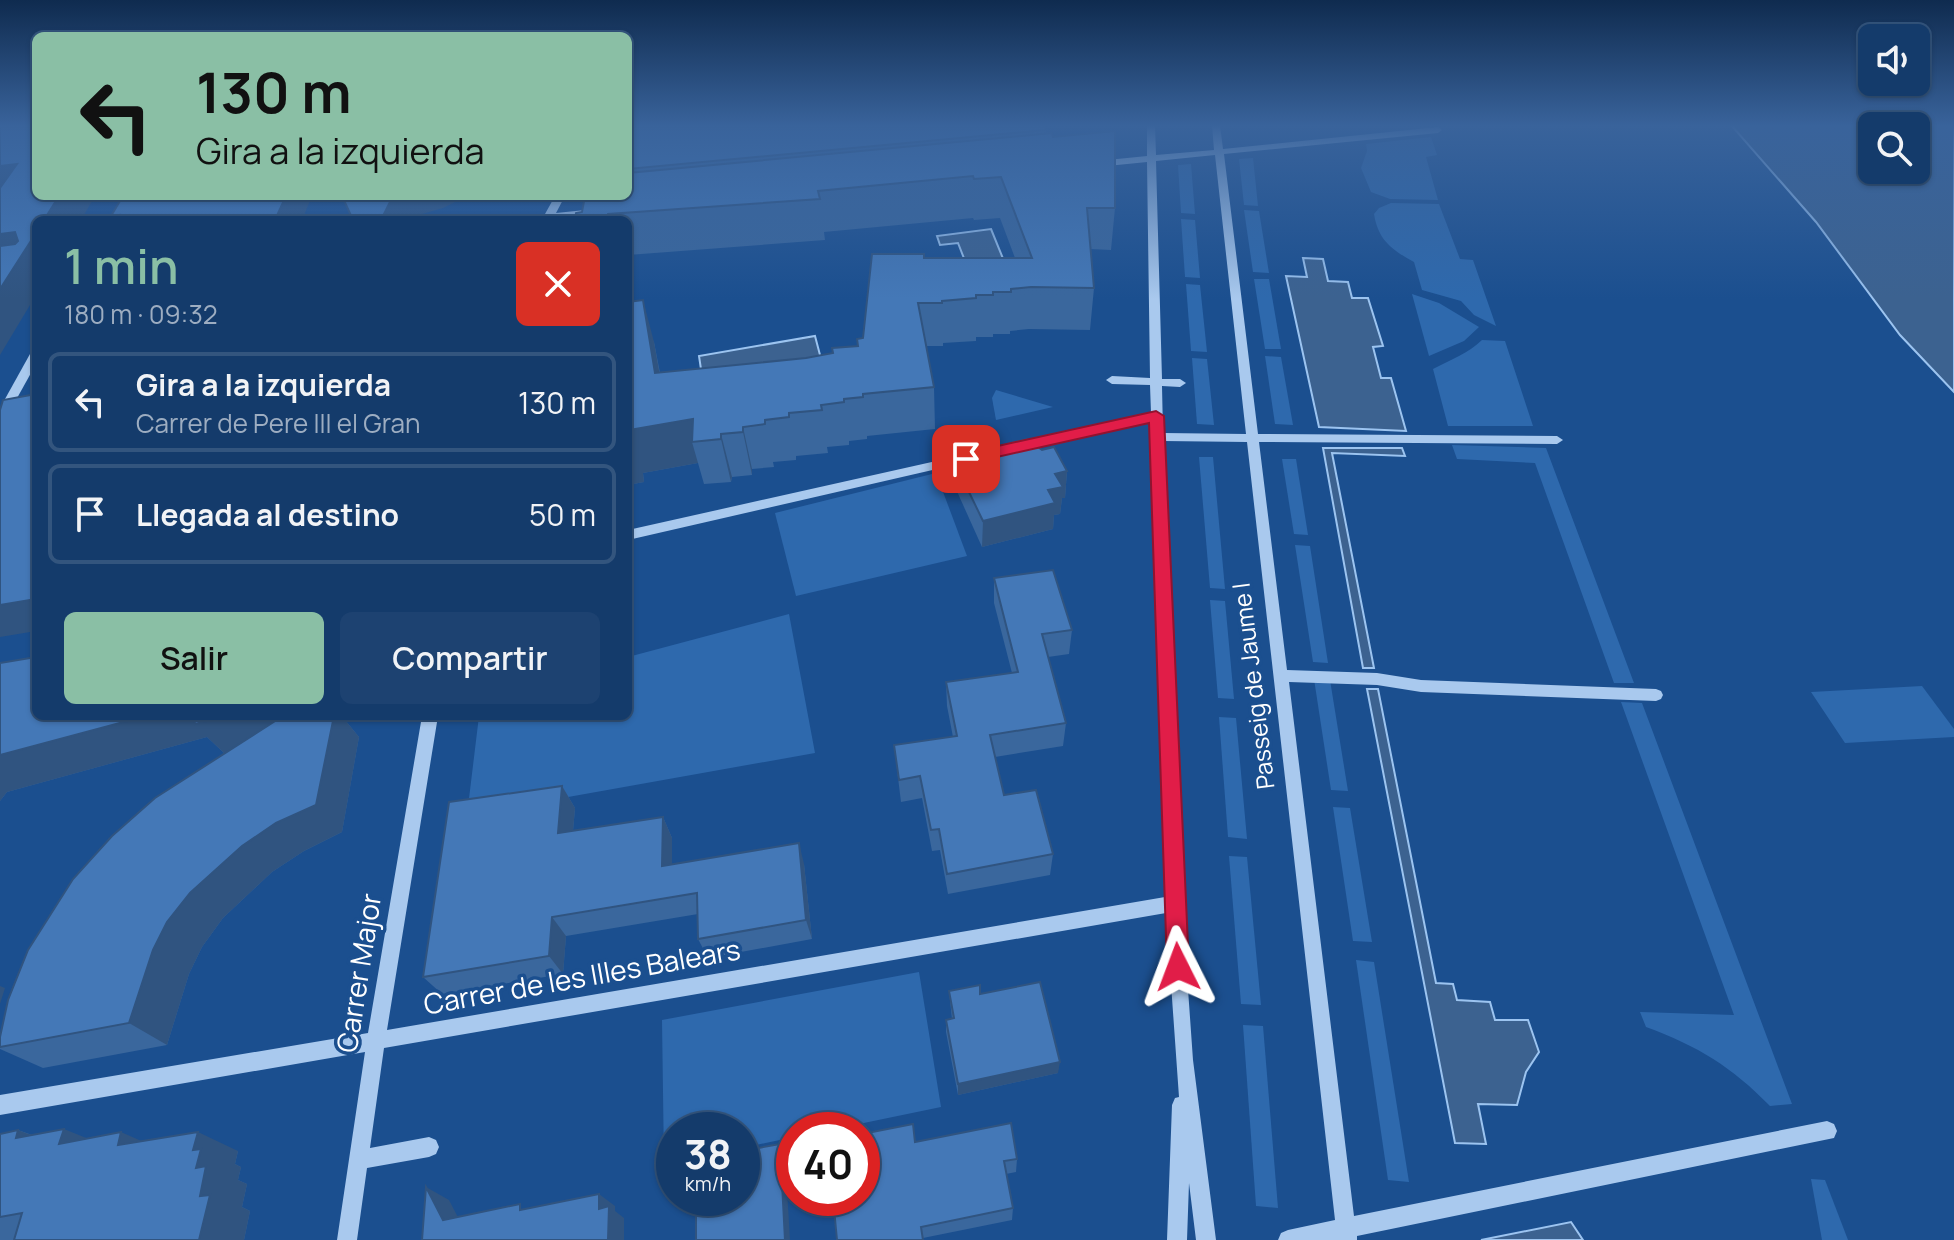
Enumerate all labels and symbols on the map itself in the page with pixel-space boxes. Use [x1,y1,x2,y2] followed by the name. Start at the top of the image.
[932,425,1000,493] pin
[1223,581,1282,791] street label: Passeig de Jaume I
[327,891,389,1055] street label: Carrer Major
[1136,925,1220,1009] position arrow
[421,929,743,1023] street label: Carrer de les Illes Balears
[776,1112,880,1216] speed limit sign: 40

